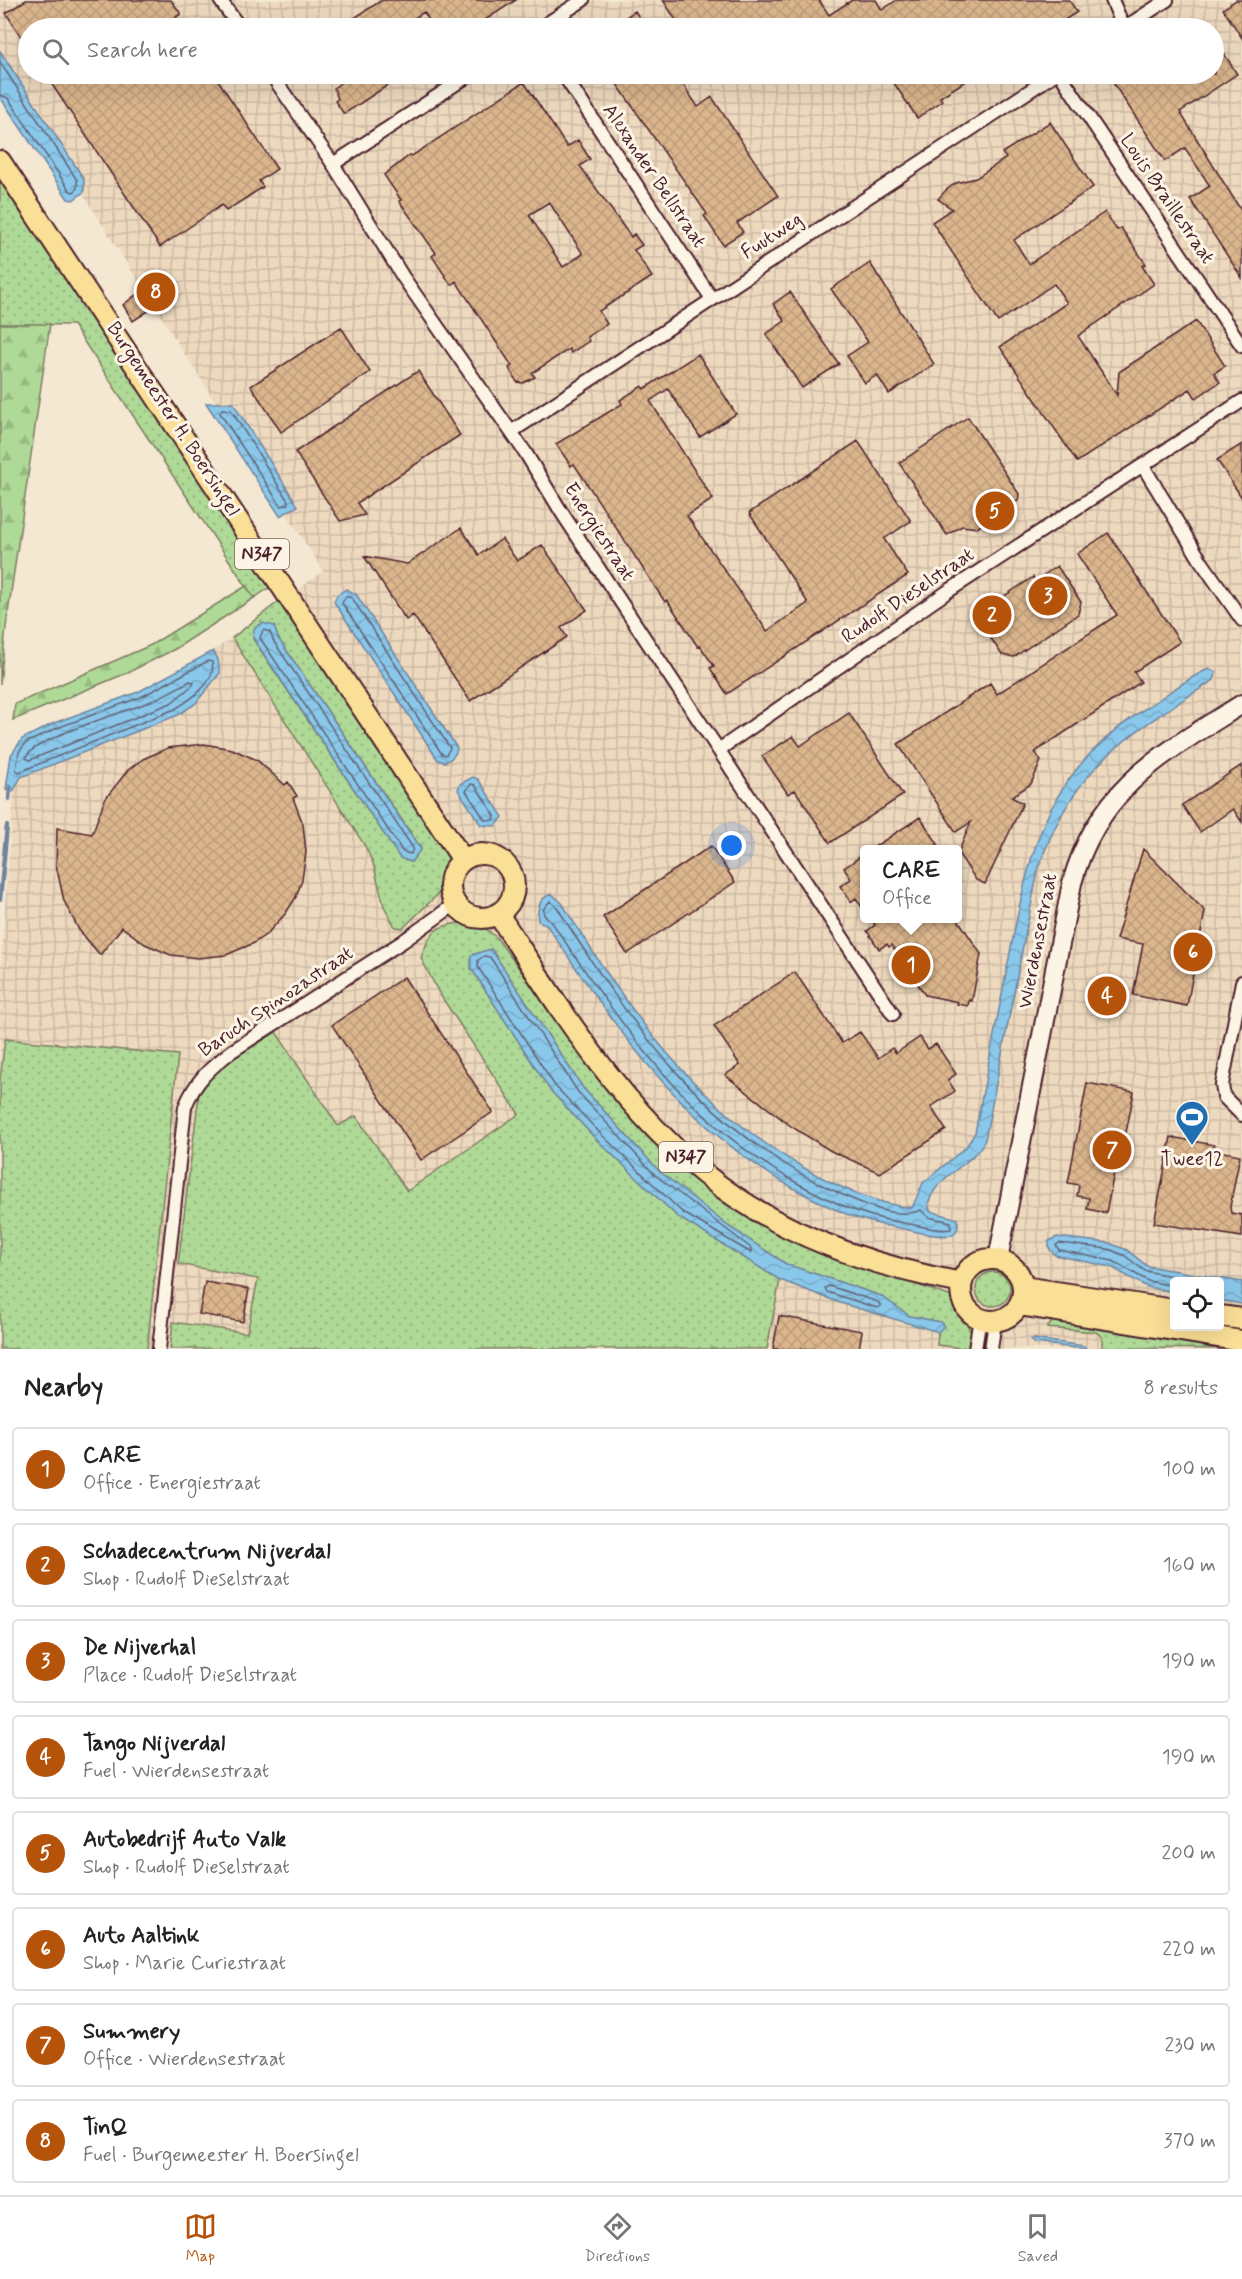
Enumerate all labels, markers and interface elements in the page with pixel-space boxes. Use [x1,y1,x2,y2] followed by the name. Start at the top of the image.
[18,18,1224,84] search box
[39,35,72,68] icon: search
[87,37,198,65] text: Search here
[596,99,712,253] street label: Alexander Bellstraat
[1113,128,1221,270] street label: Louis Braillestraat
[736,206,808,266] street label: Fuutweg
[136,270,176,314] pin: 8
[98,317,246,523] street label: Burgemeester H. Boersingel
[556,478,641,587] street label: Energiestraat
[976,488,1014,534] pin: 5
[235,539,289,569] road number: N347
[836,542,980,650] street label: Rudolf Dieselstraat
[1028,574,1068,618] pin: 3
[972,592,1012,638] pin: 2
[717,831,746,860] your location
[860,845,962,923] popup
[882,857,940,885] text: CARE
[1012,871,1064,1011] street label: Wierdensestraat
[882,885,932,912] text: Office
[1174,930,1212,974] pin: 6
[193,940,359,1064] street label: Baruch Spinozastraat
[892,942,930,988] pin: 1
[1088,974,1126,1018] pin: 4
[1174,1099,1210,1146] sports icon: Twee12
[1092,1128,1132,1172] pin: 7
[659,1142,713,1172] road number: N347
[1161,1146,1224,1173] place label: Twee12
[1170,1277,1224,1331] map controls
[1170,1277,1224,1331] button: locate
[24,1371,103,1405] text: Nearby
[1144,1375,1218,1402] text: 8 results
[83,1442,141,1470] text: CARE
[41,1456,50,1483] text: 1
[1162,1456,1216,1483] text: 100 m
[83,1470,261,1497] text: Office · Energiestraat
[83,1538,331,1566] text: Schadecentrum Nijverdal
[41,1552,50,1579] text: 2
[1163,1552,1216,1579] text: 160 m
[83,1566,290,1593] text: Shop · Rudolf Dieselstraat
[83,1634,196,1662] text: De Nijverhal
[41,1648,50,1675] text: 3
[1162,1648,1216,1675] text: 190 m
[83,1662,297,1689] text: Place · Rudolf Dieselstraat
[83,1730,225,1758] text: Tango Nijverdal
[40,1744,51,1771] text: 4
[1162,1744,1216,1771] text: 190 m
[83,1758,269,1785] text: Fuel · Wierdensestraat
[83,1826,286,1854] text: Autobedrijf Auto Valk
[40,1840,52,1867] text: 5
[1161,1840,1216,1867] text: 200 m
[83,1854,290,1881] text: Shop · Rudolf Dieselstraat
[83,1922,200,1950] text: Auto Aaltink
[40,1936,51,1963] text: 6
[1162,1936,1216,1963] text: 220 m
[83,1950,286,1977] text: Shop · Marie Curiestraat
[83,2018,180,2046] text: Summery
[39,2032,52,2059] text: 7
[1164,2032,1216,2059] text: 230 m
[83,2046,286,2073] text: Office · Wierdensestraat
[83,2114,128,2142] text: TinQ
[40,2128,51,2155] text: 8
[1164,2128,1216,2155] text: 370 m
[83,2142,359,2169] text: Fuel · Burgemeester H. Boersingel
[184,2210,217,2267] tab: Map
[584,2210,650,2267] tab: Directions
[1018,2210,1058,2267] tab: Saved

